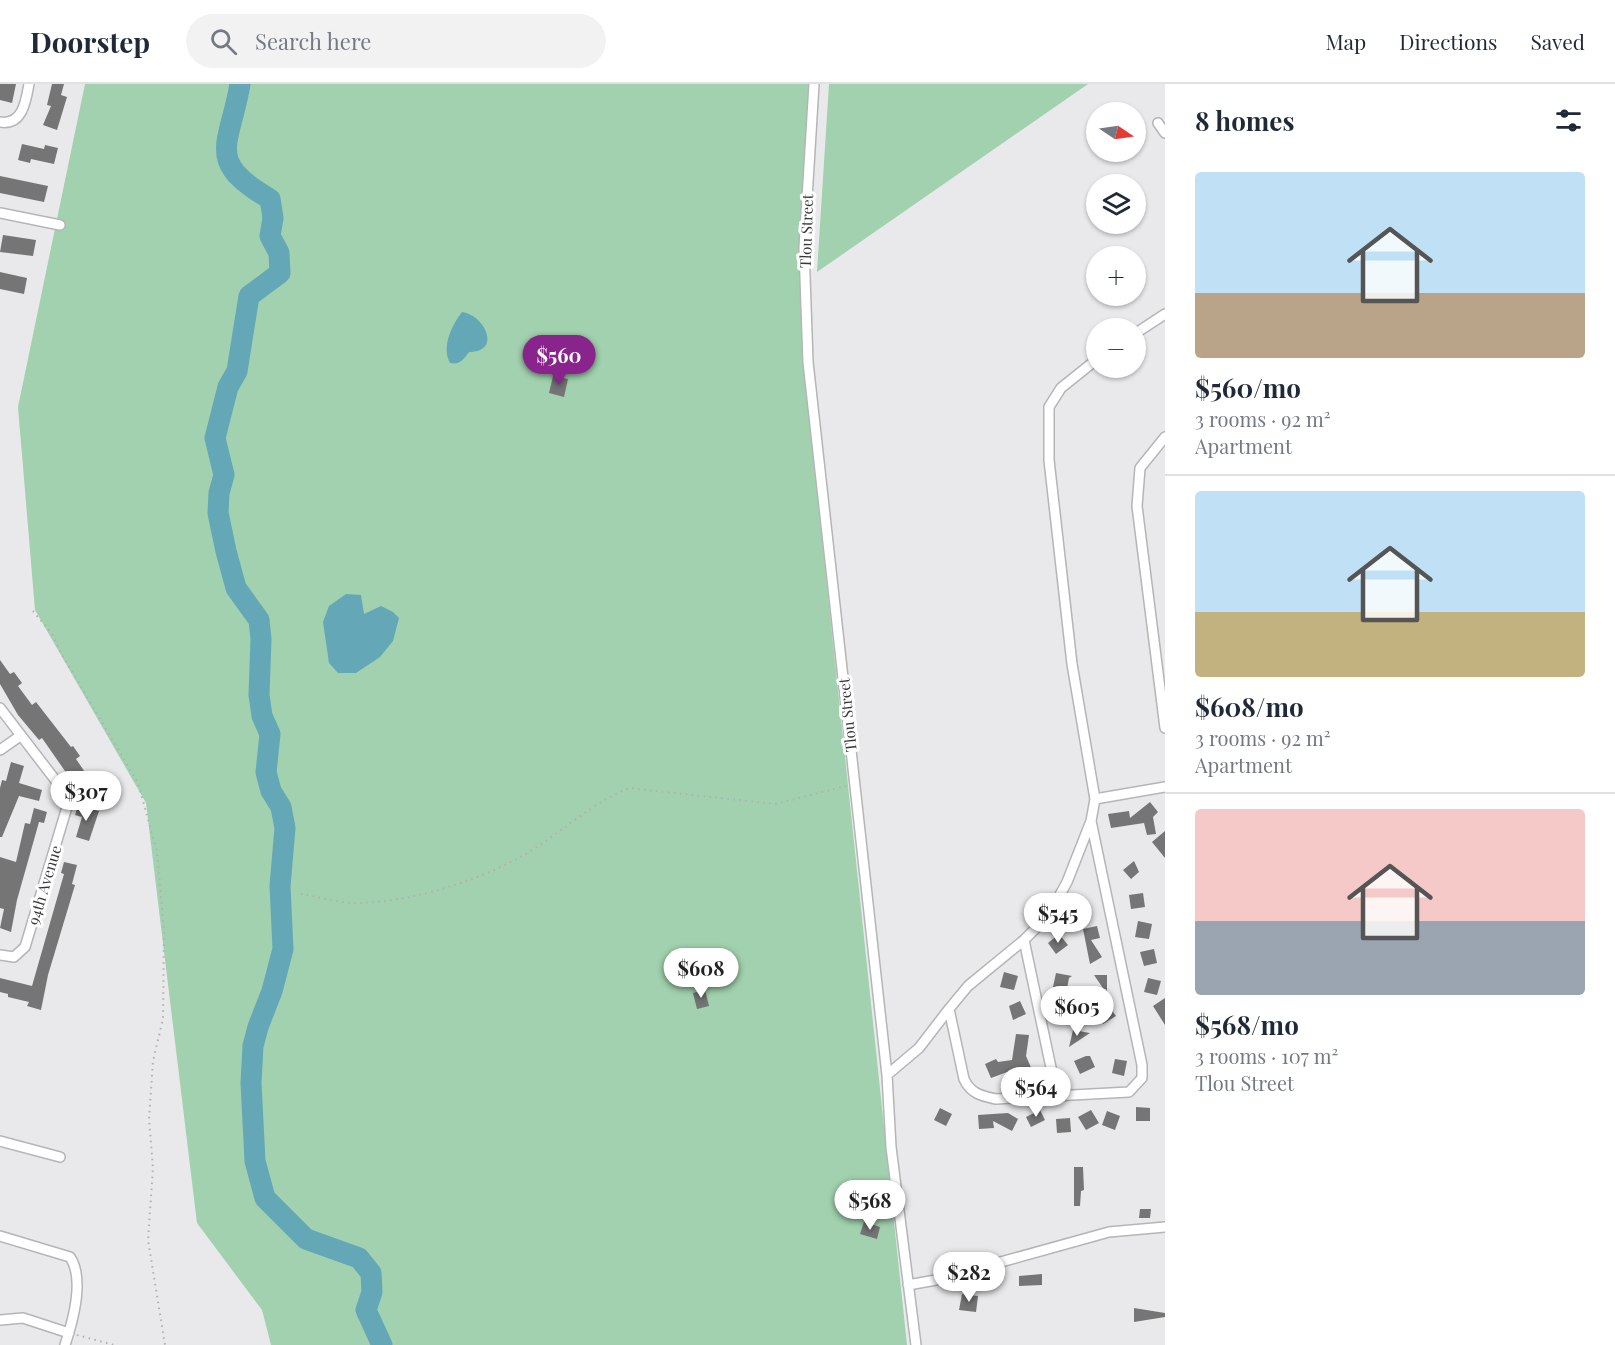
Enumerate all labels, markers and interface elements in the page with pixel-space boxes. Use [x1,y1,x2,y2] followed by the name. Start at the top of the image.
[186,14,606,68] search box
[30,23,150,60] text: Doorstep
[207,25,240,58] icon: search
[255,26,371,56] text: Search here
[1325,27,1366,55] text: Map
[1399,27,1497,55] text: Directions
[1530,27,1585,55] text: Saved
[1086,102,1146,162] north arrow
[1086,102,1146,378] map controls
[1195,103,1294,138] text: 8 homes
[1552,104,1585,137] icon: filters
[1086,174,1146,234] button: layers
[795,193,817,268] street label: Tlou Street
[1336,211,1444,319] icon: home
[1086,246,1146,306] button: +
[1086,318,1146,378] button: −
[523,335,595,386] pin: $560
[537,341,581,368] text: $560
[1195,370,1301,405] text: $560/mo
[1195,405,1331,432] text: 3 rooms · 92 m²
[1195,432,1292,459] text: Apartment
[1336,530,1444,638] icon: home
[833,676,861,753] street label: Tlou Street
[1195,689,1304,724] text: $608/mo
[1195,724,1331,751] text: 3 rooms · 92 m²
[1195,751,1292,778] text: Apartment
[50,771,122,822] pin: $307
[64,777,108,804] text: $307
[22,843,66,927] street label: 94th Avenue
[1336,848,1444,956] icon: home
[1022,893,1094,944] pin: $545
[1038,899,1078,926] text: $545
[665,948,737,999] pin: $608
[678,954,724,981] text: $608
[1041,986,1113,1037] pin: $605
[1055,992,1099,1019] text: $605
[1195,1007,1299,1042] text: $568/mo
[1195,1042,1338,1069] text: 3 rooms · 107 m²
[1000,1067,1072,1118] pin: $564
[1195,1069,1294,1096] text: Tlou Street
[1015,1073,1057,1100] text: $564
[834,1180,906,1231] pin: $568
[848,1186,892,1213] text: $568
[933,1252,1005,1303] pin: $282
[947,1258,991,1285] text: $282

